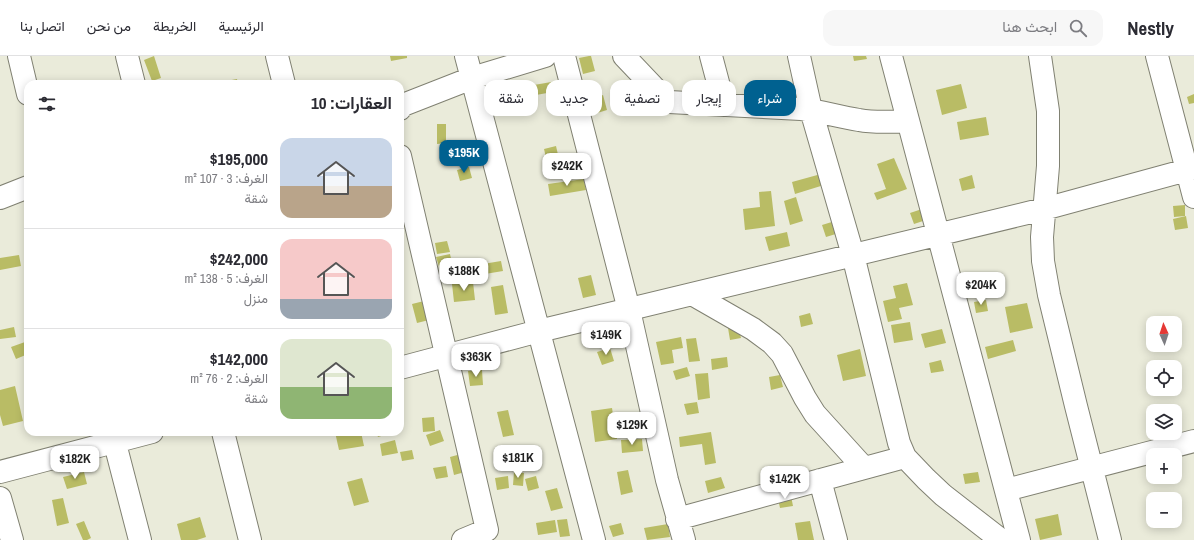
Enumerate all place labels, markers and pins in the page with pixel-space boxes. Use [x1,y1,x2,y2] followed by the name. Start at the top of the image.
[436,140,492,174] pin: $195K
[539,153,595,187] pin: $242K
[436,258,492,292] pin: $188K
[953,272,1009,306] pin: $204K
[578,322,634,356] pin: $149K
[448,344,504,378] pin: $363K
[604,412,660,446] pin: $129K
[490,445,546,479] pin: $181K
[47,446,103,480] pin: $182K
[757,466,813,500] pin: $142K

